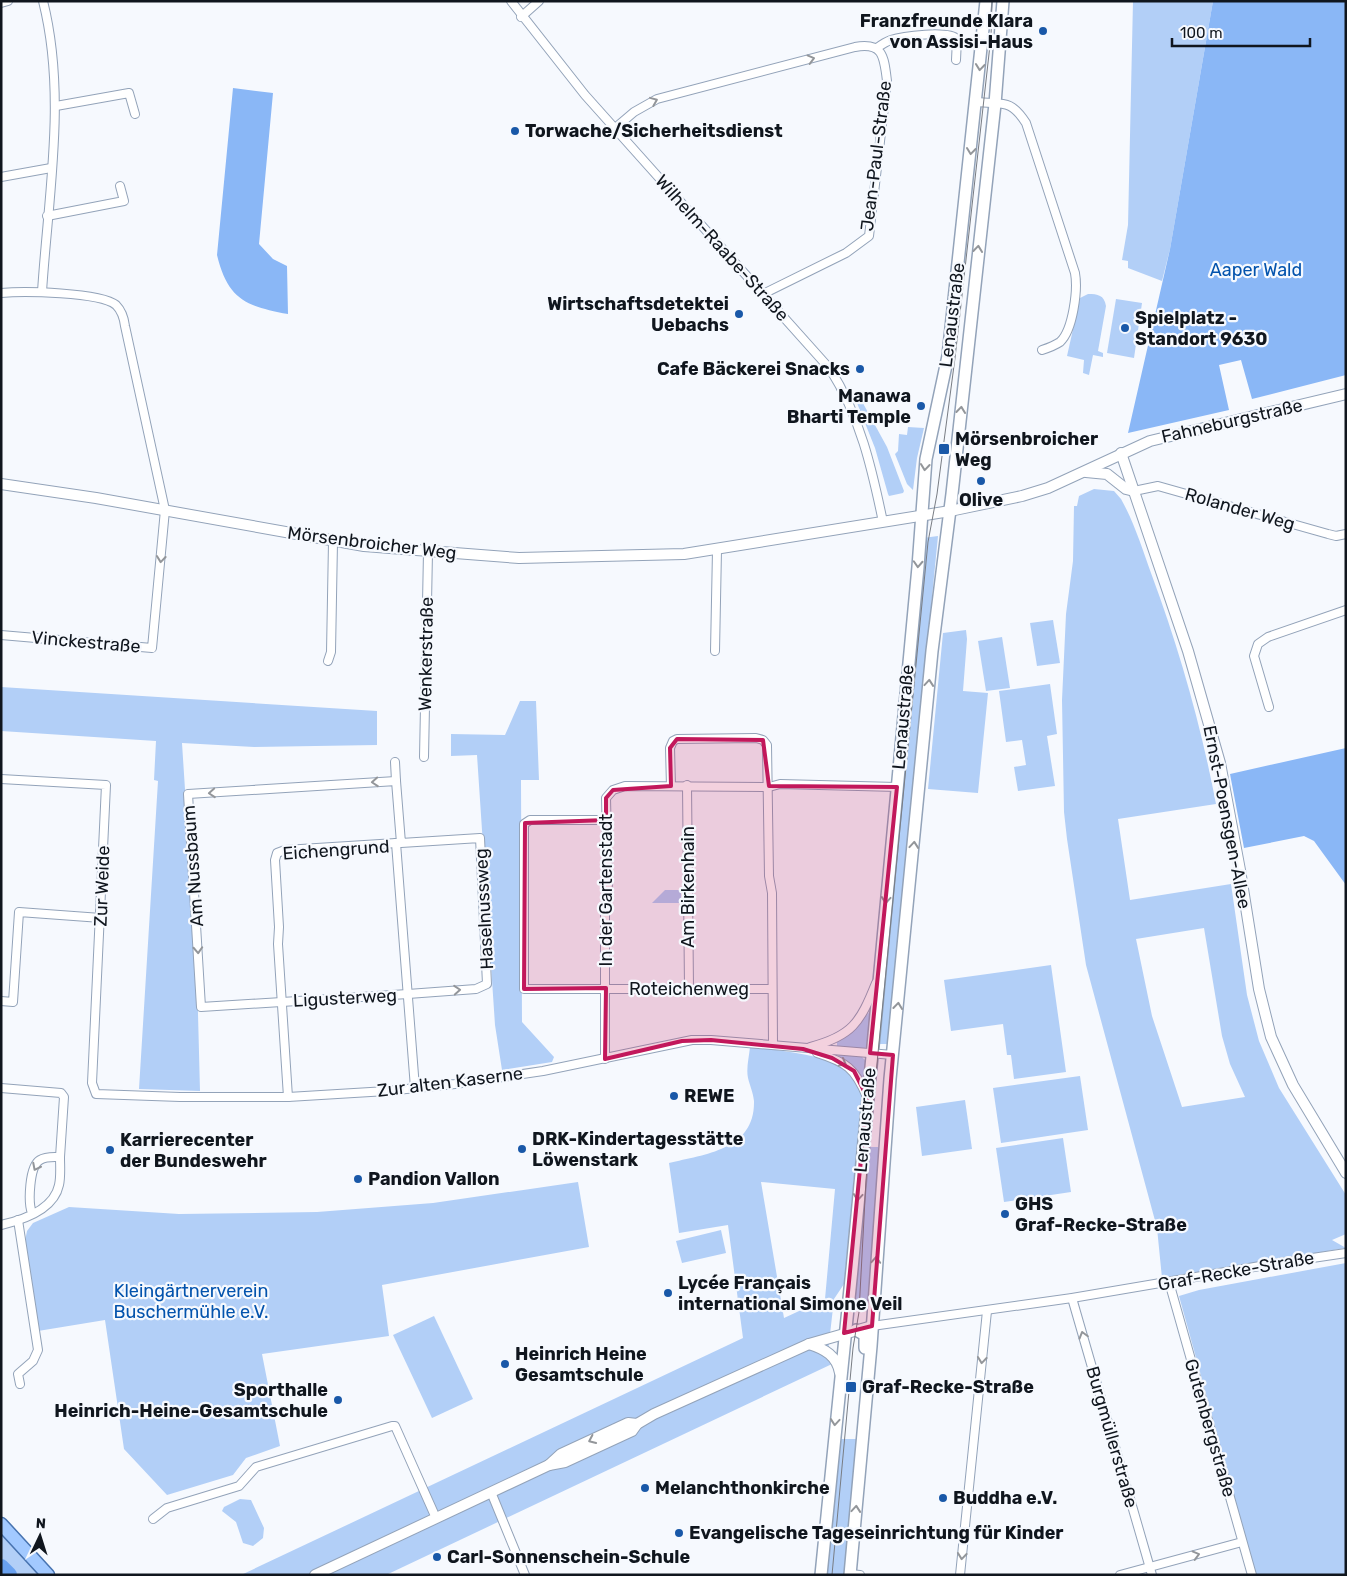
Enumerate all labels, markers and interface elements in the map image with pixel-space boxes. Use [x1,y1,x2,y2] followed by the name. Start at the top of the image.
[860,10,1033,53] place label: Franzfreunde Klara von Assisi-Haus
[1172,15,1310,47] scale bar
[1180,24,1222,42] text: 100 m
[1037,25,1049,37] marker: Franzfreunde Klara von Assisi-Haus
[806,54,815,65] one-way arrow
[975,64,986,72] one-way arrow
[856,80,896,232] street label: Jean-Paul-Straße
[649,97,658,107] one-way arrow
[525,120,783,142] place label: Torwache/Sicherheitsdienst
[509,125,521,137] marker: Torwache/Sicherheitsdienst
[966,147,977,155] one-way arrow
[650,170,794,326] street label: Wilhelm-Raabe-Straße
[972,245,983,253] one-way arrow
[1210,259,1302,281] park label: Aaper Wald
[935,261,969,369] street label: Lenaustraße
[547,293,729,336] place label: Wirtschaftsdetektei Uebachs
[1135,307,1268,350] place label: Spielplatz - Standort 9630
[733,308,745,320] marker: Wirtschaftsdetektei Uebachs
[1119,322,1131,334] marker: Spielplatz - Standort 9630
[657,358,850,380] place label: Cafe Bäckerei Snacks
[854,363,866,375] marker: Cafe Bäckerei Snacks
[787,385,911,428] place label: Manawa Bharti Temple
[1159,394,1305,448] street label: Fahneburgstraße
[915,400,927,412] marker: Manawa Bharti Temple
[955,406,966,414] one-way arrow
[955,428,1098,471] place label: Mörsenbroicher Weg
[937,442,951,456] marker: Mörsenbroicher Weg
[920,464,931,472] one-way arrow
[975,475,987,487] marker: Olive
[1182,483,1298,535] street label: Rolander Weg
[959,489,1003,511] place label: Olive
[286,522,458,564] street label: Mörsenbroicher Weg
[156,555,167,563] one-way arrow
[912,560,923,568] one-way arrow
[414,597,438,711] street label: Wenkerstraße
[31,626,141,658] street label: Vinckestraße
[887,664,919,770] street label: Lenaustraße
[923,678,934,686] one-way arrow
[1198,724,1256,910] street label: Ernst-Poensgen-Allee
[370,777,378,788] one-way arrow
[208,787,216,798] one-way arrow
[178,805,208,927] street label: Am Nussbaum
[595,814,617,966] street label: In der Gartenstadt
[677,826,699,948] street label: Am Birkenhain
[282,835,390,865] street label: Eichengrund
[908,840,919,848] one-way arrow
[90,845,114,927] street label: Zur Weide
[470,848,498,970] street label: Haselnussweg
[881,896,892,904] one-way arrow
[192,946,203,954] one-way arrow
[629,978,749,1000] street label: Roteichenweg
[292,984,398,1012] street label: Ligusterweg
[453,985,461,996] one-way arrow
[892,1002,903,1010] one-way arrow
[837,1057,846,1067] one-way arrow
[376,1062,524,1102] street label: Zur alten Kaserne
[849,1067,881,1173] street label: Lenaustraße
[684,1085,734,1107] place label: REWE
[668,1090,680,1102] marker: REWE
[532,1128,744,1171] place label: DRK-Kindertagesstätte Löwenstark
[120,1129,267,1172] place label: Karrierecenter der Bundeswehr
[516,1143,528,1155] marker: DRK-Kindertagesstätte Löwenstark
[104,1144,116,1156] marker: Karrierecenter der Bundeswehr
[32,1162,42,1171] one-way arrow
[368,1168,500,1190] place label: Pandion Vallon
[352,1173,364,1185] marker: Pandion Vallon
[1015,1193,1187,1236] place label: GHS Graf-Recke-Straße
[853,1194,864,1202] one-way arrow
[999,1208,1011,1220] marker: GHS Graf-Recke-Straße
[1156,1246,1316,1296] street label: Graf-Recke-Straße
[870,1256,881,1264] one-way arrow
[678,1272,902,1315] place label: Lycée Français international Simone Veil
[114,1280,269,1323] park label: Kleingärtnerverein Buschermühle e.V.
[662,1287,674,1299] marker: Lycée Français international Simone Veil
[1078,1332,1088,1340] one-way arrow
[515,1343,647,1386] place label: Heinrich Heine Gesamtschule
[977,1356,988,1364] one-way arrow
[1180,1356,1240,1500] street label: Gutenbergstraße
[499,1358,511,1370] marker: Heinrich Heine Gesamtschule
[1081,1364,1143,1510] street label: Burgmüllerstraße
[862,1376,1034,1398] place label: Graf-Recke-Straße
[54,1379,328,1422] place label: Sporthalle Heinrich-Heine-Gesamtschule
[844,1380,858,1394] marker: Graf-Recke-Straße
[332,1394,344,1406] marker: Sporthalle Heinrich-Heine-Gesamtschule
[830,1418,841,1426] one-way arrow
[588,1433,597,1444] one-way arrow
[655,1477,830,1499] place label: Melanchthonkirche
[639,1482,651,1494] marker: Melanchthonkirche
[953,1487,1057,1509] place label: Buddha e.V.
[937,1492,949,1504] marker: Buddha e.V.
[850,1504,861,1512] one-way arrow
[15,1511,65,1561] north arrow
[35,1515,46,1532] text: N
[689,1522,1064,1544] place label: Evangelische Tageseinrichtung für Kinder
[673,1527,685,1539] marker: Evangelische Tageseinrichtung für Kinder
[447,1546,690,1568] place label: Carl-Sonnenschein-Schule
[1191,1550,1200,1560] one-way arrow
[431,1551,443,1563] marker: Carl-Sonnenschein-Schule
[957,1553,968,1561] one-way arrow

